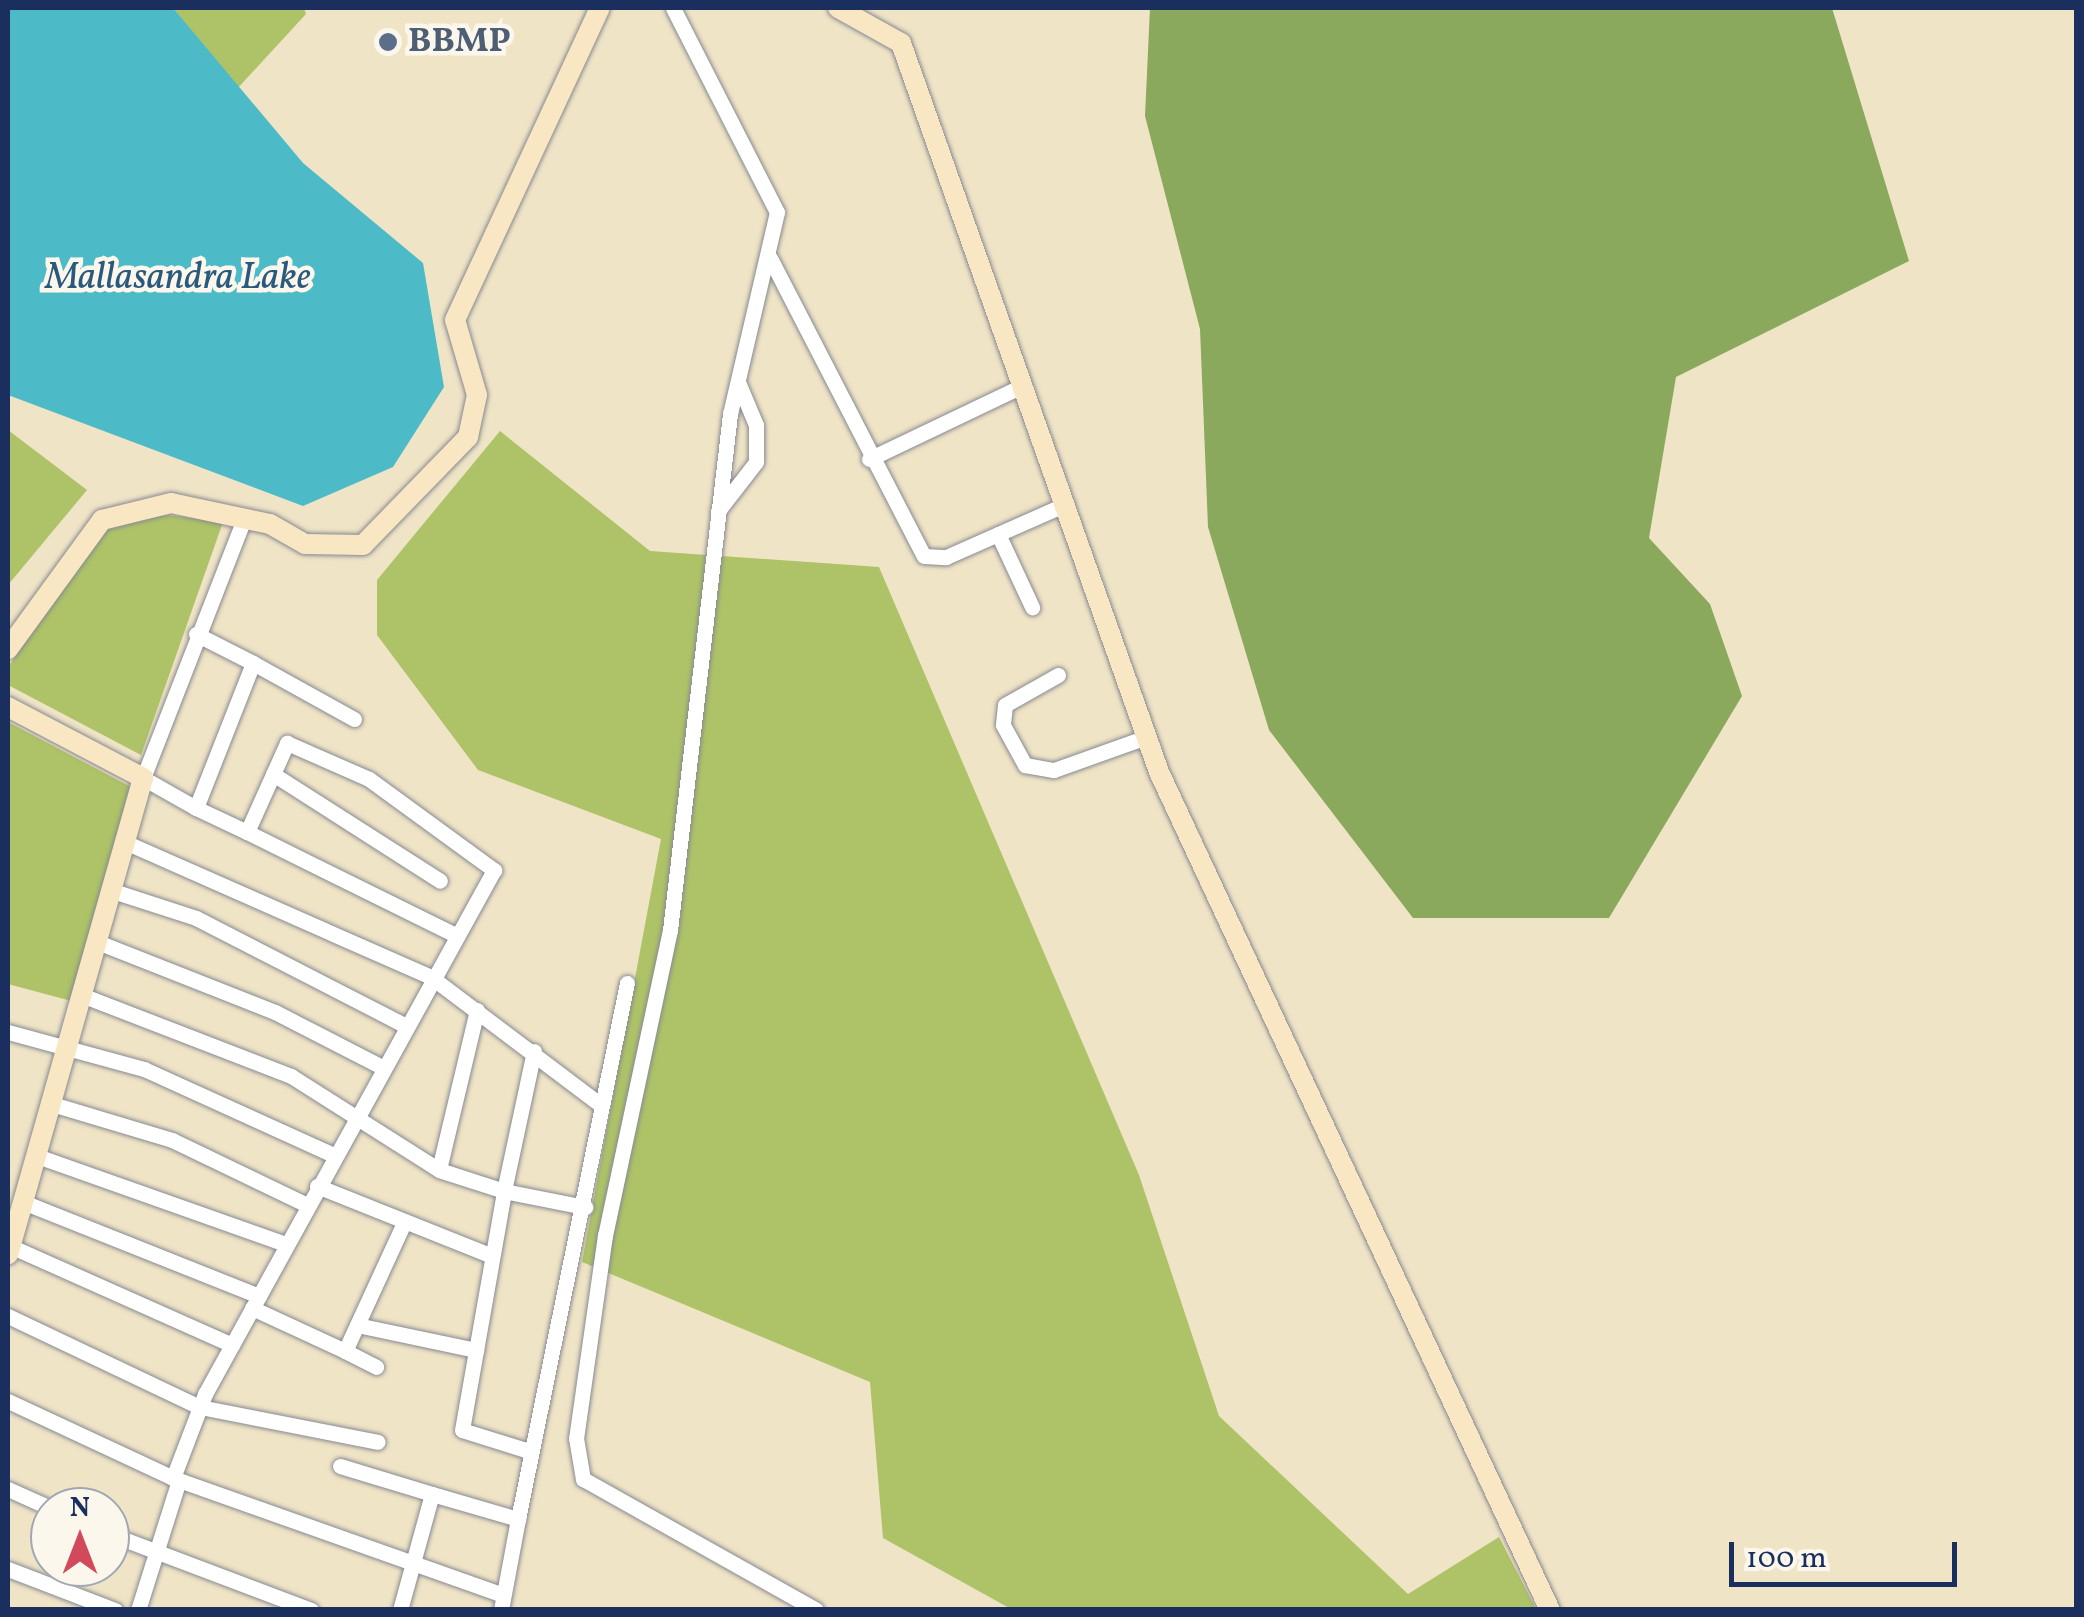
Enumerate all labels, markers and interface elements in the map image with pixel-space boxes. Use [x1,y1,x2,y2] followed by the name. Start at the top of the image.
[408,21,511,63] place label: BBMP
[377,31,399,53] marker: BBMP
[45,256,311,302] water label: Mallasandra Lake
[30,1487,130,1587] north arrow
[70,1489,90,1528] text: N
[1734,1522,1962,1584] scale bar
[1746,1538,1827,1580] text: 100 m

